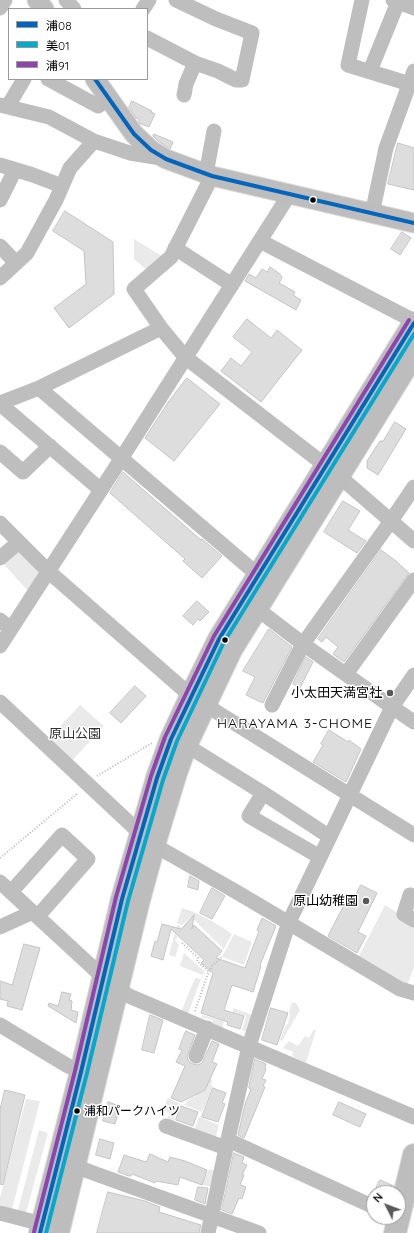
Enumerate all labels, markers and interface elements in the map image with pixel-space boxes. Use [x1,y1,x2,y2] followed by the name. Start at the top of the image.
[8,8,148,80] legend
[46,18,72,33] text: 浦08
[46,38,70,53] text: 美01
[46,58,69,73] text: 浦91
[308,195,318,205] unlabelled marker
[220,635,230,645] unlabelled marker
[291,685,382,701] place label: 小太田天満宮社
[385,688,395,698] marker: 小太田天満宮社
[217,716,373,732] district label: HARAYAMA 3-CHOME
[49,726,101,742] park label: 原山公園
[293,893,358,909] place label: 原山幼稚園
[361,896,371,906] marker: 原山幼稚園
[84,1104,180,1118] place label: 浦和パークハイツ
[72,1106,82,1116] marker: 浦和パークハイツ
[366,1185,406,1225] north arrow
[370,1190,386,1205] text: N

